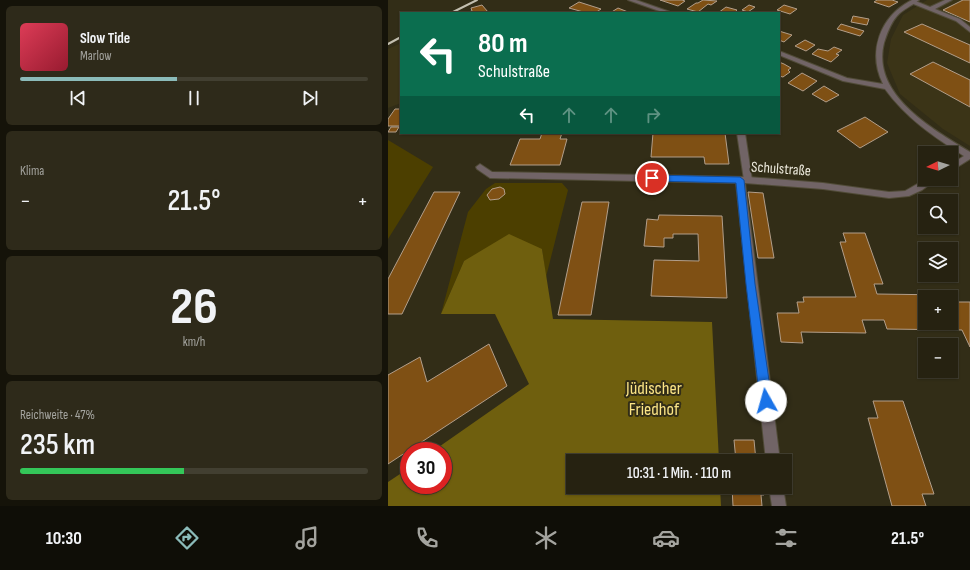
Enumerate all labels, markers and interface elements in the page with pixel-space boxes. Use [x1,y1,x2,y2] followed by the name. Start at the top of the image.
[478,27,527,60] text: 80 m
[412,28,464,80] icon: left
[80,29,130,48] text: Slow Tide
[80,48,112,64] text: Marlow
[478,61,550,82] text: Schulstraße
[67,87,89,109] icon: previous
[183,87,205,109] icon: pause
[299,87,321,109] icon: next
[516,104,538,126] icon: left
[558,104,580,126] icon: ahead
[600,104,622,126] icon: ahead
[642,104,664,126] icon: right
[918,146,958,186] north arrow
[918,146,958,378] map controls
[750,157,812,181] street label: Schulstraße
[635,161,669,195] pin
[20,163,44,179] text: Klima
[641,167,663,189] icon: arrive
[167,183,221,219] text: 21.5°
[20,188,31,215] text: −
[357,188,368,215] text: +
[918,194,958,234] button: search
[918,242,958,282] button: layers
[170,276,218,339] text: 26
[918,290,958,330] button: +
[183,334,205,350] text: km/h
[918,338,958,378] button: −
[625,378,682,420] park label: Jüdischer Friedhof
[745,380,787,422] position arrow
[20,407,95,423] text: Reichweite · 47%
[20,427,95,463] text: 235 km
[400,442,452,494] speed limit sign: 30
[627,464,731,483] text: 10:31 · 1 Min. · 110 m
[173,524,201,552] icon: directions
[293,524,321,552] icon: music
[413,524,441,552] icon: phone
[532,524,560,552] icon: climate
[652,524,680,552] icon: car
[772,524,800,552] icon: filters
[46,528,82,549] text: 10:30
[891,528,924,549] text: 21.5°

